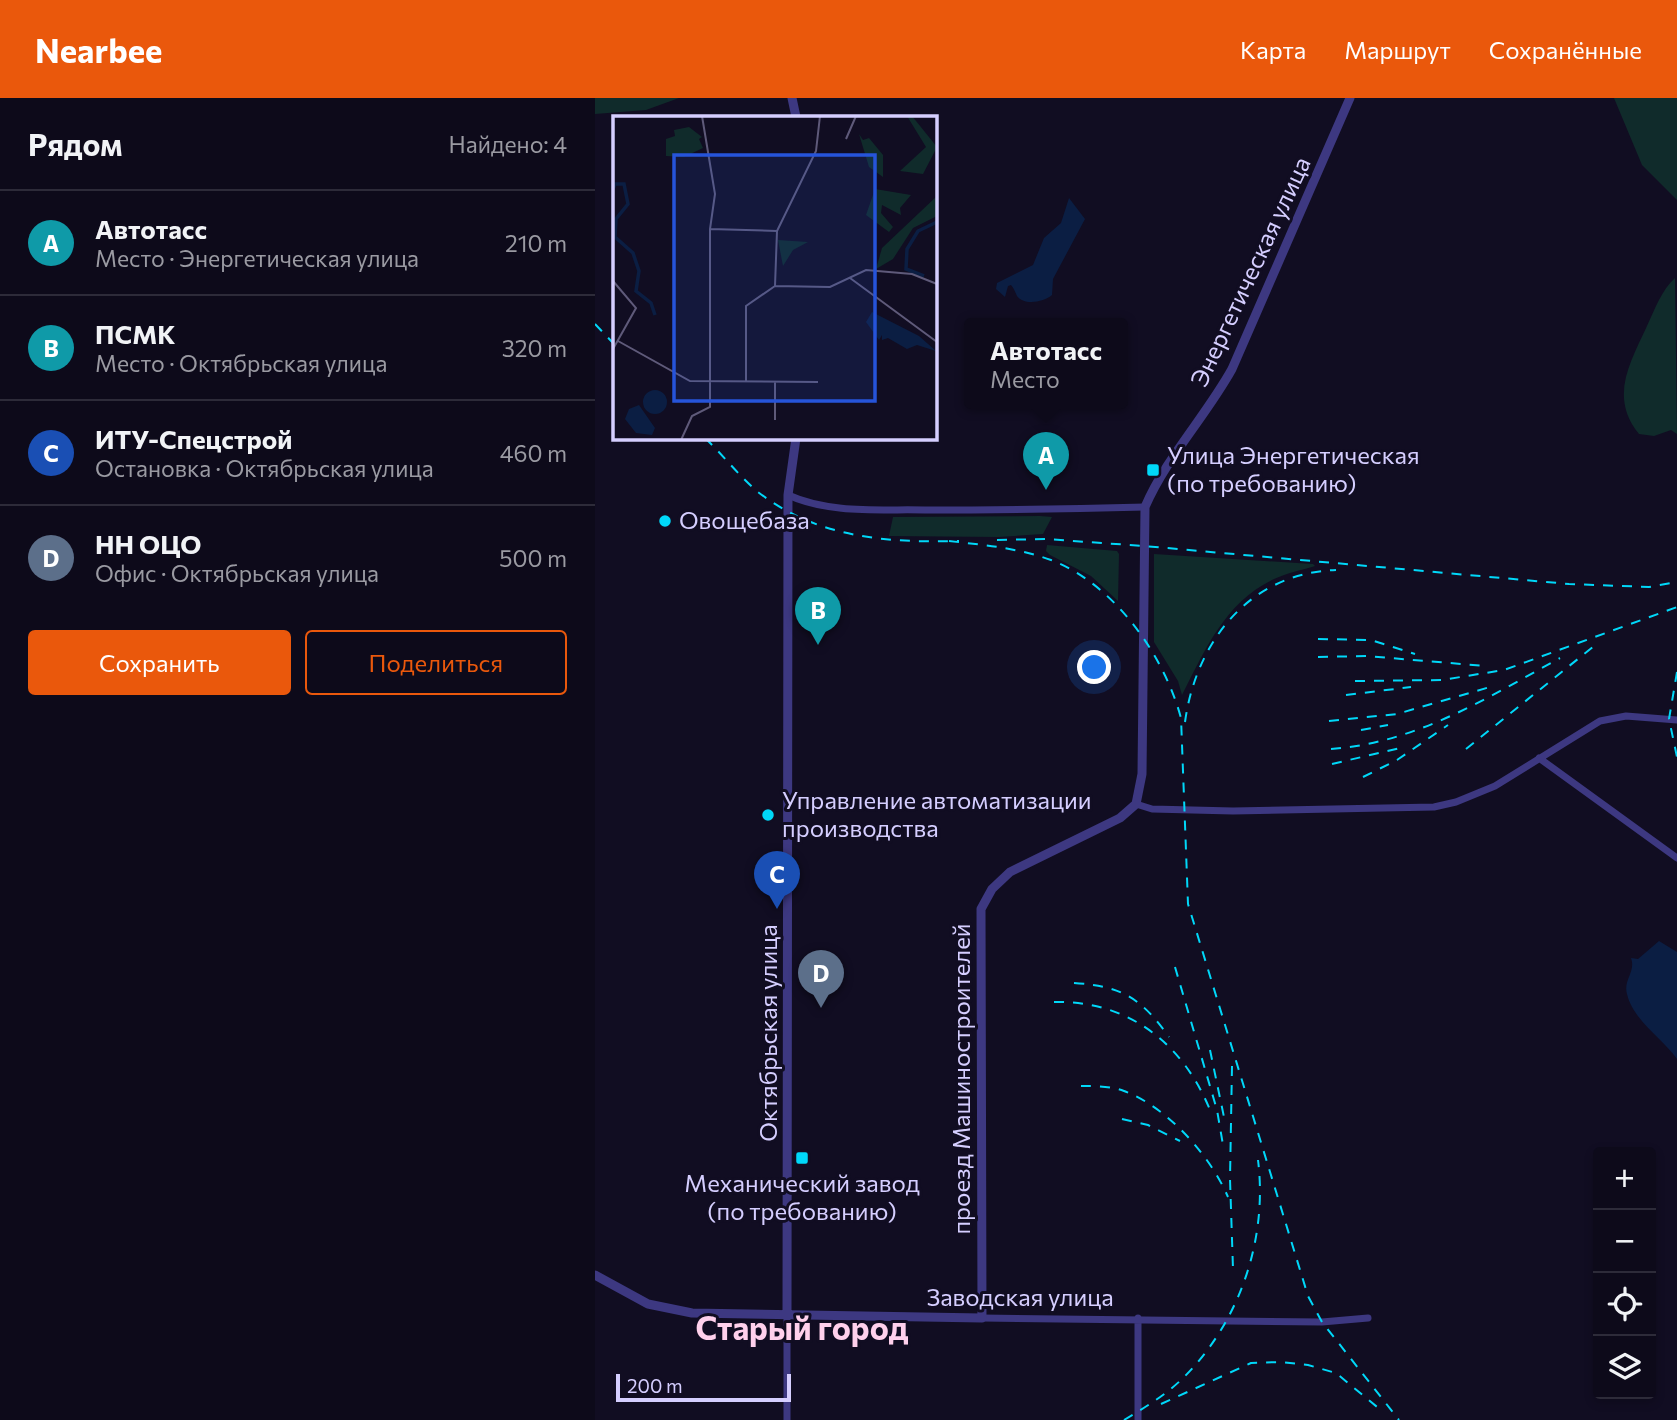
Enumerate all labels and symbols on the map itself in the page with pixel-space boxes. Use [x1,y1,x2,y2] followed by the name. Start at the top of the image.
[613,116,936,439] inset map
[1184,152,1316,391] street label: Энергетическая улица
[1023,432,1069,490] pin: A
[1167,440,1420,497] place label: Улица Энергетическая (по требованию)
[1145,462,1161,478] marker: Улица Энергетическая (по требованию)
[679,505,810,534] place label: Овощебаза
[657,513,673,529] marker: Овощебаза
[795,587,841,645] pin: B
[1077,650,1111,684] your location
[782,785,1091,842] place label: Управление автоматизации производства
[760,807,776,823] marker: Управление автоматизации производства
[754,851,800,909] pin: C
[946,923,975,1235] street label: проезд Машиностроителей
[753,924,782,1142] street label: Октябрьская улица
[798,950,844,1008] pin: D
[794,1150,810,1166] marker: Механический завод (по требованию)
[684,1168,920,1225] place label: Механический завод (по требованию)
[926,1282,1114,1311] street label: Заводская улица
[696,1307,909,1347] district label: Старый город
[616,1371,791,1403] scale bar

